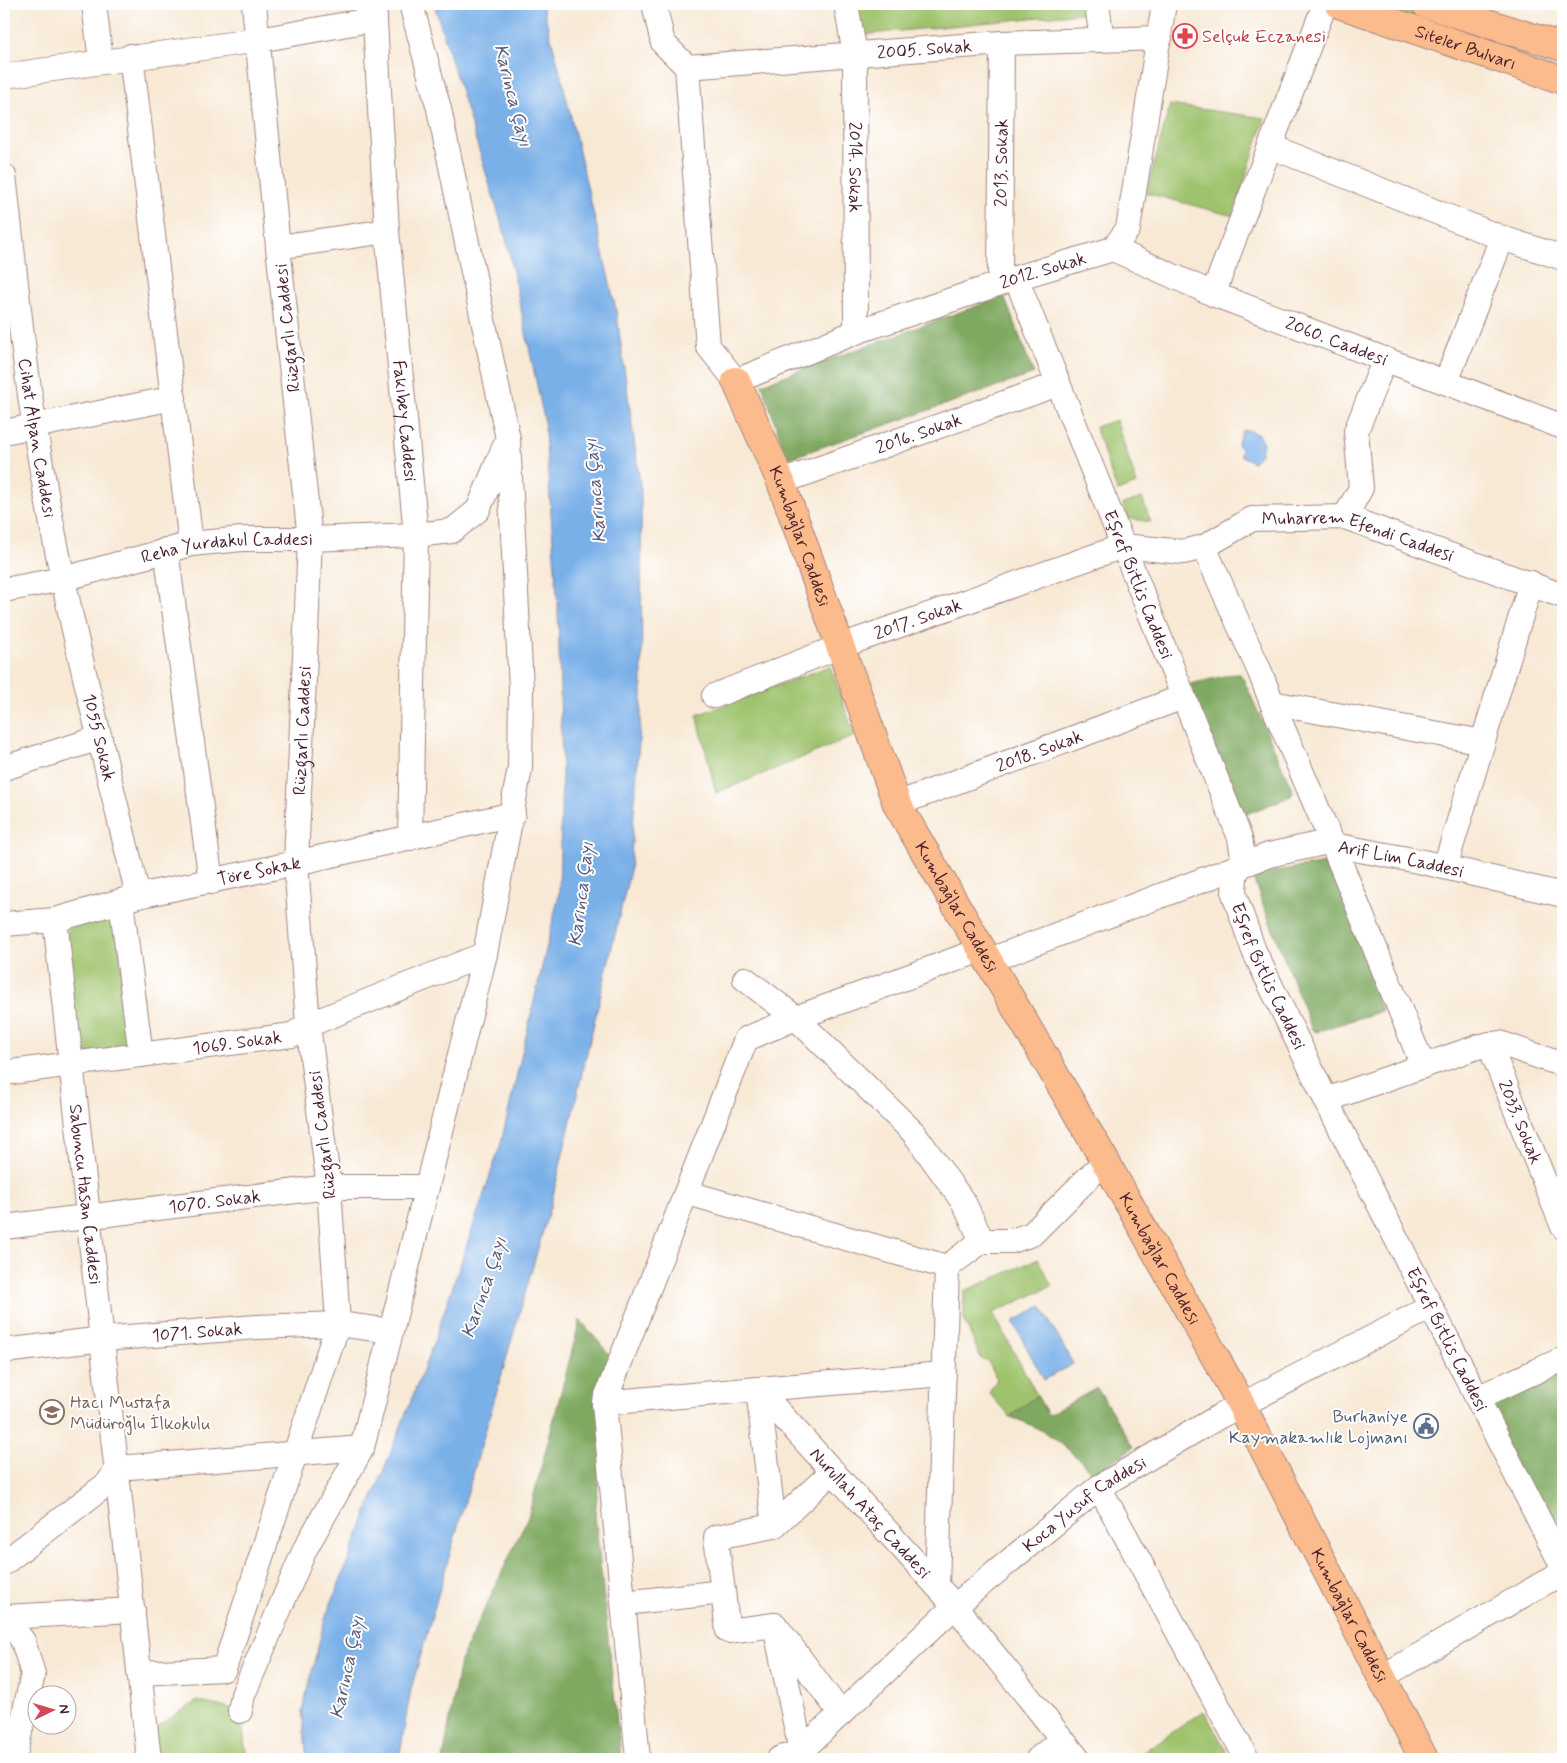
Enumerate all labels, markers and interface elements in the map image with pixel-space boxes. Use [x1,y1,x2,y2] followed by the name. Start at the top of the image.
[1412,20,1520,76] street label: Siteler Bulvarı
[1172,23,1198,49] pharmacy icon: Selçuk Eczanesi
[1202,25,1326,49] place label: Selçuk Eczanesi
[876,34,973,65] street label: 2005. Sokak
[488,41,538,150] water label: Karınca Çayı
[990,119,1014,207] street label: 2013. Sokak
[842,122,867,213] street label: 2014. Sokak
[997,247,1089,296] street label: 2012. Sokak
[269,262,309,393] street label: Rüzgarlı Caddesi
[1282,312,1391,372] street label: 2060. Caddesi
[12,357,61,520] street label: Cihat Alpan Caddesi
[386,359,422,483] street label: Fakıbey Caddesi
[873,408,965,460] street label: 2016. Sokak
[578,437,613,544] water label: Karınca Çayı
[762,462,836,610] street label: Kumbağlar Caddesi
[1262,506,1457,568] street label: Muharrem Efendi Caddesi
[1097,507,1178,663] street label: Eşref Bitlis Caddesi
[139,528,313,570] street label: Reha Yurdakul Caddesi
[871,593,965,646] street label: 2017. Sokak
[288,666,317,796] street label: Rüzgarlı Caddesi
[76,691,121,784] street label: 1055 Sokak
[993,725,1086,779] street label: 2018. Sokak
[1336,835,1466,884] street label: Arif Lim Caddesi
[909,838,1004,977] street label: Kumbağlar Caddesi
[563,840,600,948] water label: Karınca Çayı
[215,851,303,892] street label: Töre Sokak
[1225,900,1311,1054] street label: Eşref Bitlis Caddesi
[191,1025,283,1061] street label: 1069. Sokak
[303,1069,345,1200] street label: Rüzgarlı Caddesi
[1492,1077,1547,1168] street label: 2033. Sokak
[63,1103,107,1286] street label: Sabuncu Hasan Caddesi
[167,1185,262,1220] street label: 1070. Sokak
[1112,1189,1206,1330] street label: Kumbağlar Caddesi
[455,1233,514,1341] water label: Karınca Çayı
[1400,1263,1493,1416] street label: Eşref Bitlis Caddesi
[151,1317,243,1348] street label: 1071. Sokak
[70,1391,211,1436] place label: Hacı Mustafa Müdüroğlu İlkokulu
[39,1399,65,1425] school or university icon: Hacı Mustafa Müdüroğlu İlkokulu
[1229,1405,1408,1450] place label: Burhaniye Kaymakamlık Lojmanı
[1413,1413,1439,1439] public building icon: Burhaniye Kaymakamlık Lojmanı
[804,1443,936,1584] street label: Nurullah Ataç Caddesi
[1018,1451,1151,1558] street label: Koca Yusuf Caddesi
[1304,1544,1393,1687] street label: Kumbağlar Caddesi
[324,1613,371,1721] water label: Karınca Çayı
[28,1686,78,1736] north arrow
[55,1704,73,1714] text: N

